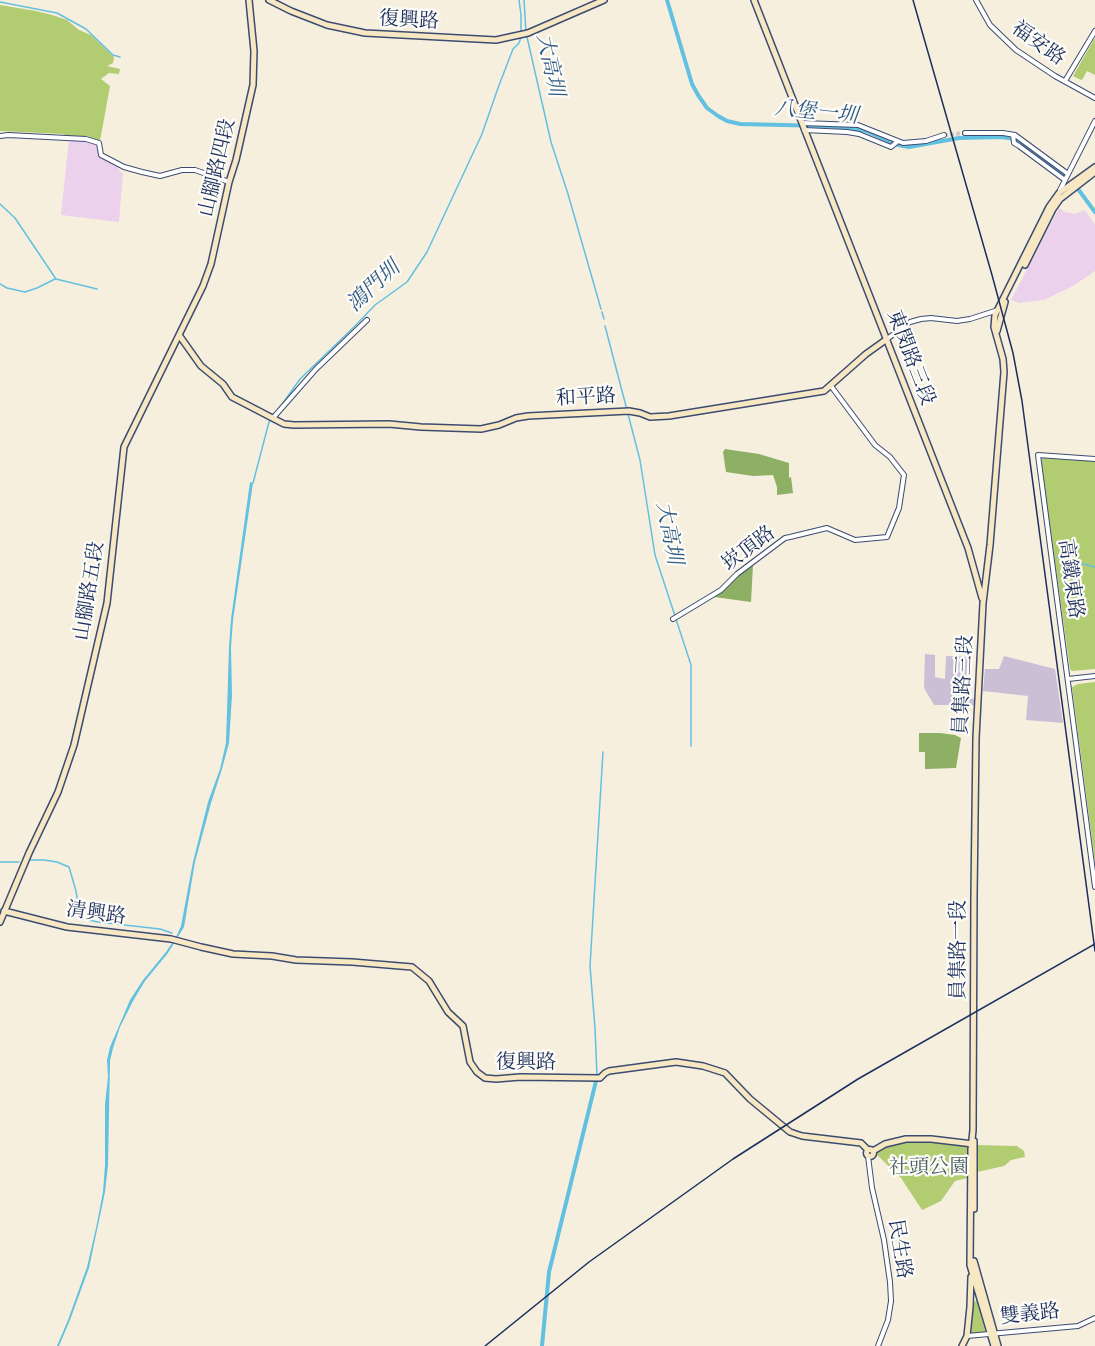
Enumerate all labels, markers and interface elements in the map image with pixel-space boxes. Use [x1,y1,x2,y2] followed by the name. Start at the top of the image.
[378,7,440,35] street label: 復興路
[1007,17,1069,71] street label: 福安路
[530,32,568,98] water label: 大高圳
[773,96,859,130] water label: 八堡一圳
[195,117,241,219] street label: 山腳路四段
[342,256,406,318] water label: 鴻門圳
[881,307,939,409] street label: 東閔路三段
[555,384,617,412] street label: 和平路
[650,500,686,566] water label: 大高圳
[718,521,780,577] street label: 崁頂路
[1053,538,1087,620] street label: 高鐵東路
[70,540,110,642] street label: 山腳路五段
[949,634,979,736] street label: 員集路三段
[65,898,127,930] street label: 清興路
[947,900,971,1000] street label: 員集路一段
[496,1051,556,1075] street label: 復興路
[889,1156,969,1180] park label: 社頭公園
[882,1217,916,1281] street label: 民生路
[999,1300,1061,1330] street label: 雙義路

